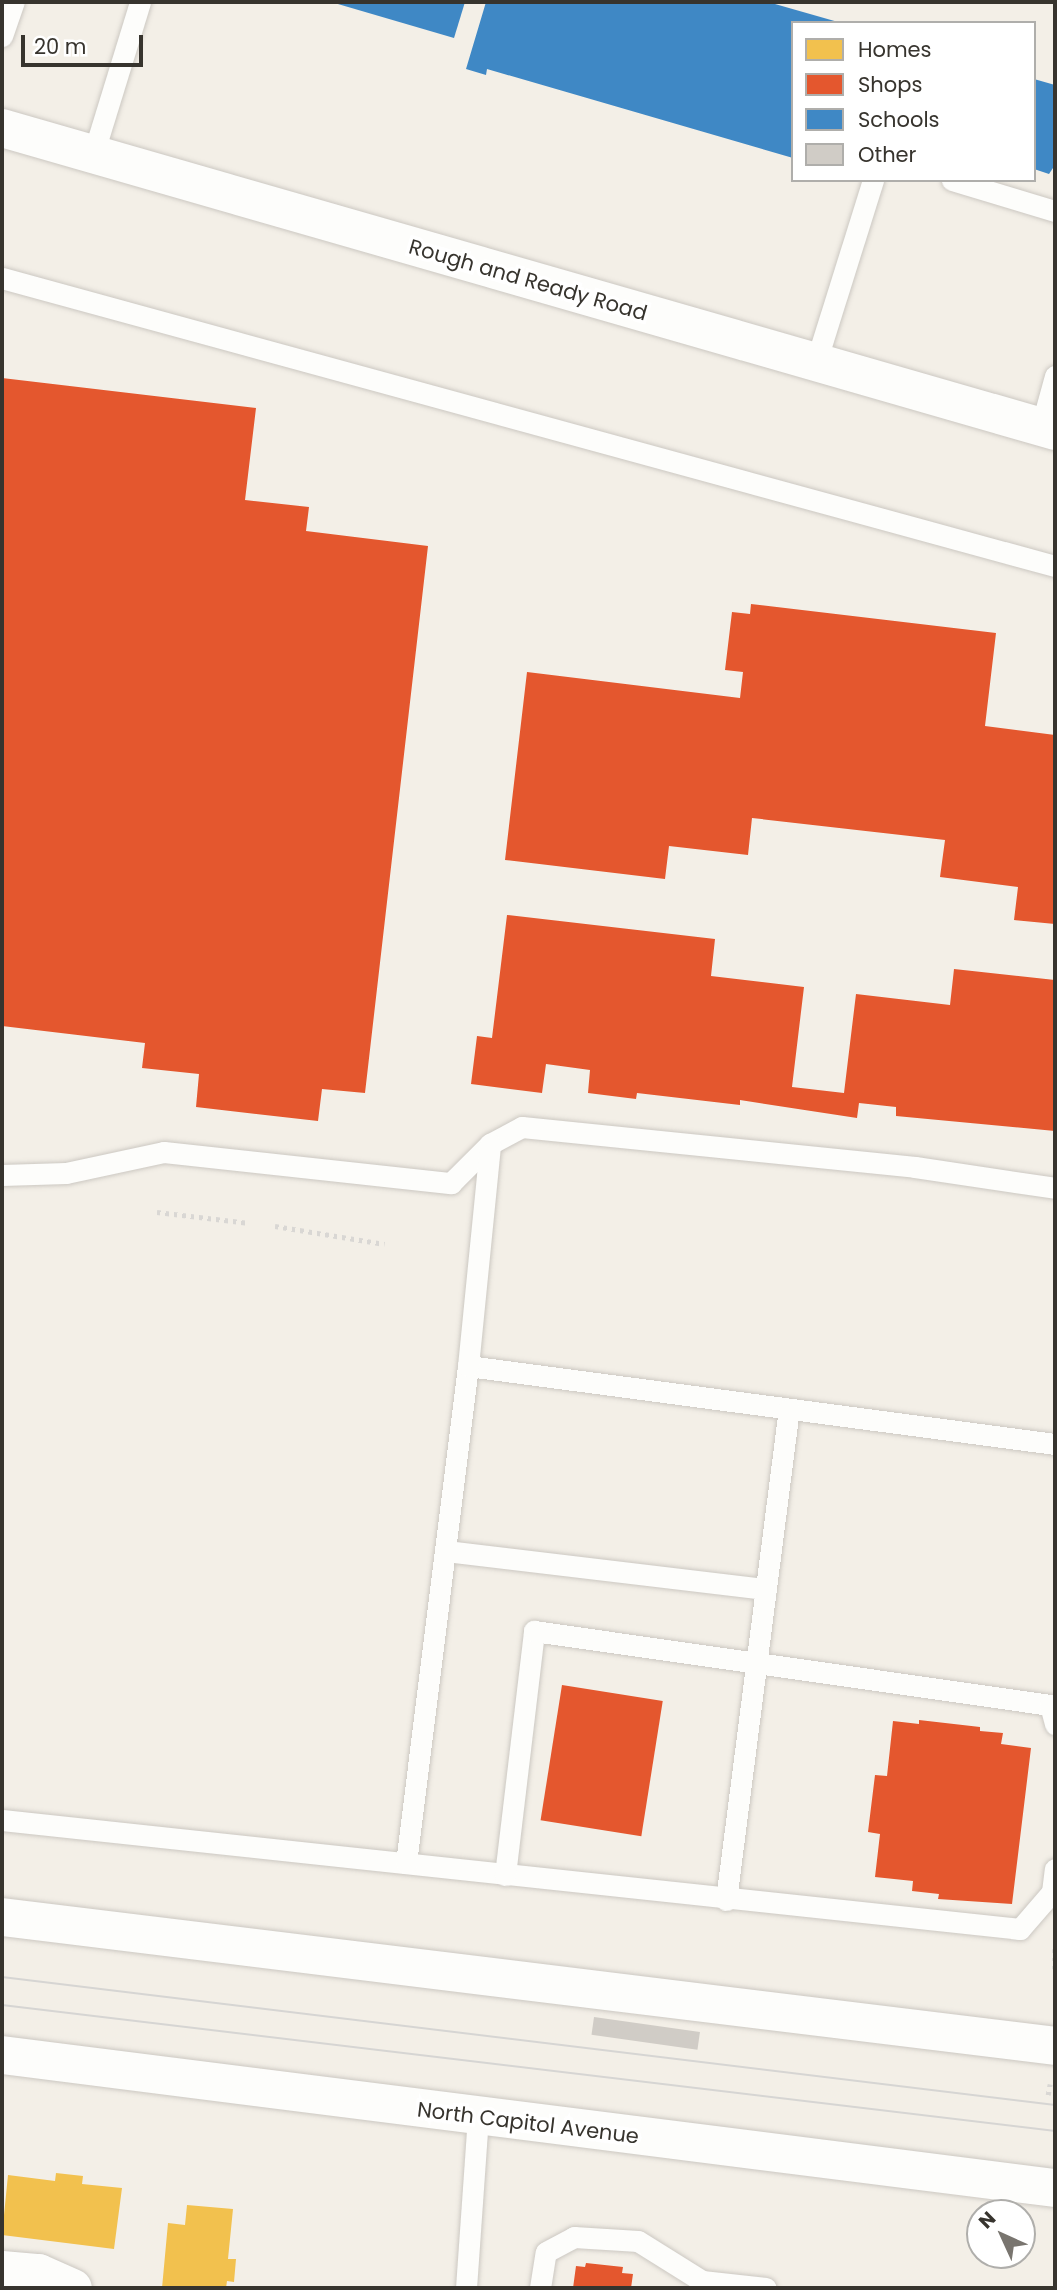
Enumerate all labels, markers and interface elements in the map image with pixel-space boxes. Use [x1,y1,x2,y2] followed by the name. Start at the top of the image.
[24,21,147,65] scale bar
[791,21,1036,182] legend
[34,32,87,61] text: 20 m
[858,35,932,64] text: Homes
[858,70,922,99] text: Shops
[858,105,940,134] text: Schools
[858,140,916,169] text: Other
[406,234,650,326] street label: Rough and Ready Road
[416,2097,640,2149] street label: North Capitol Avenue
[966,2199,1036,2269] north arrow
[973,2206,1002,2235] text: N

